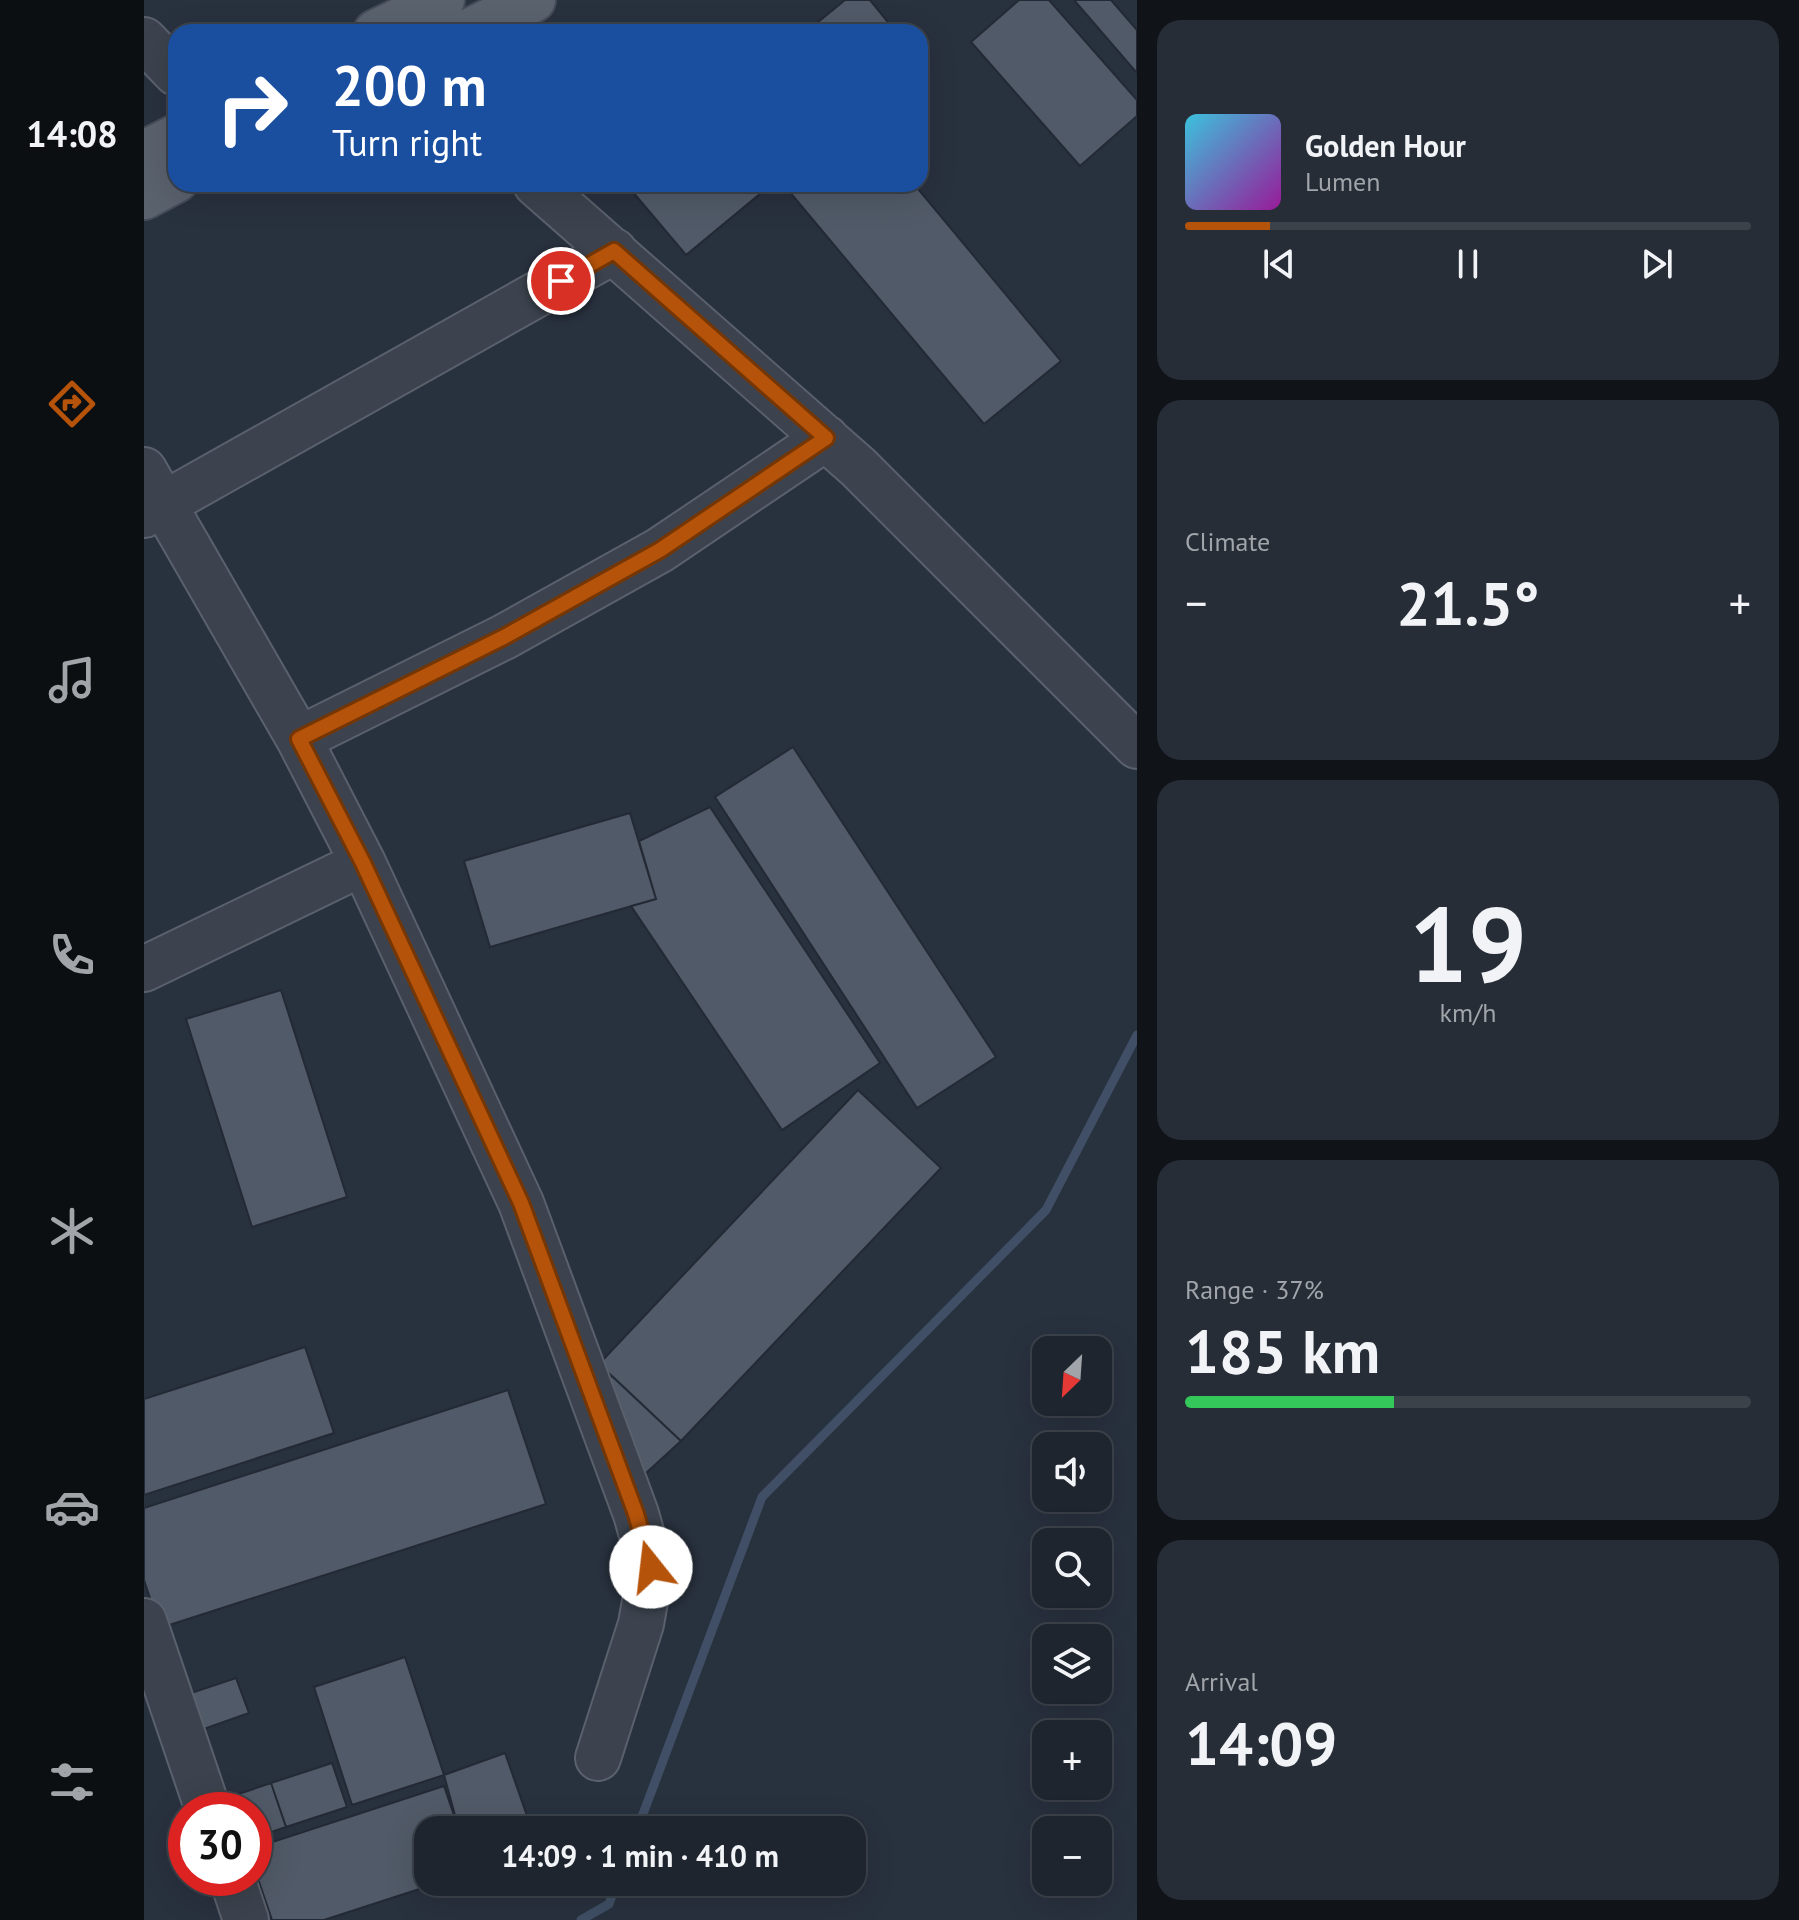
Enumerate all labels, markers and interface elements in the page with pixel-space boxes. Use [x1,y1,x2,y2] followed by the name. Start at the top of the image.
[332,49,487,121] text: 200 m
[200,56,304,160] icon: right
[26,110,118,157] text: 14:08
[332,119,482,166] text: Turn right
[1305,126,1466,165] text: Golden Hour
[1305,165,1380,198] text: Lumen
[1257,242,1301,286] icon: previous
[1446,242,1490,286] icon: pause
[1635,242,1679,286] icon: next
[527,247,595,315] pin
[539,259,583,303] icon: arrive
[44,376,100,432] icon: directions
[1185,525,1270,558] text: Climate
[1396,564,1540,642] text: 21.5°
[1185,574,1207,631] text: −
[1729,574,1751,631] text: +
[44,652,100,708] icon: music
[1409,876,1527,1011] text: 19
[44,927,100,983] icon: phone
[1440,996,1497,1029] text: km/h
[44,1203,100,1259] icon: climate
[1185,1273,1324,1306] text: Range · 37%
[1185,1312,1380,1390] text: 185 km
[1032,1336,1112,1416] north arrow
[1032,1336,1112,1896] map controls
[1032,1432,1112,1512] button: sound
[44,1479,100,1535] icon: car
[609,1525,693,1609] position arrow
[1032,1528,1112,1608] button: search
[1032,1624,1112,1704] button: layers
[1185,1665,1258,1698] text: Arrival
[1185,1704,1337,1782] text: 14:09
[1032,1720,1112,1800] button: +
[44,1754,100,1810] icon: filters
[168,1792,272,1896] speed limit sign: 30
[1032,1816,1112,1896] button: −
[501,1836,779,1875] text: 14:09 · 1 min · 410 m

